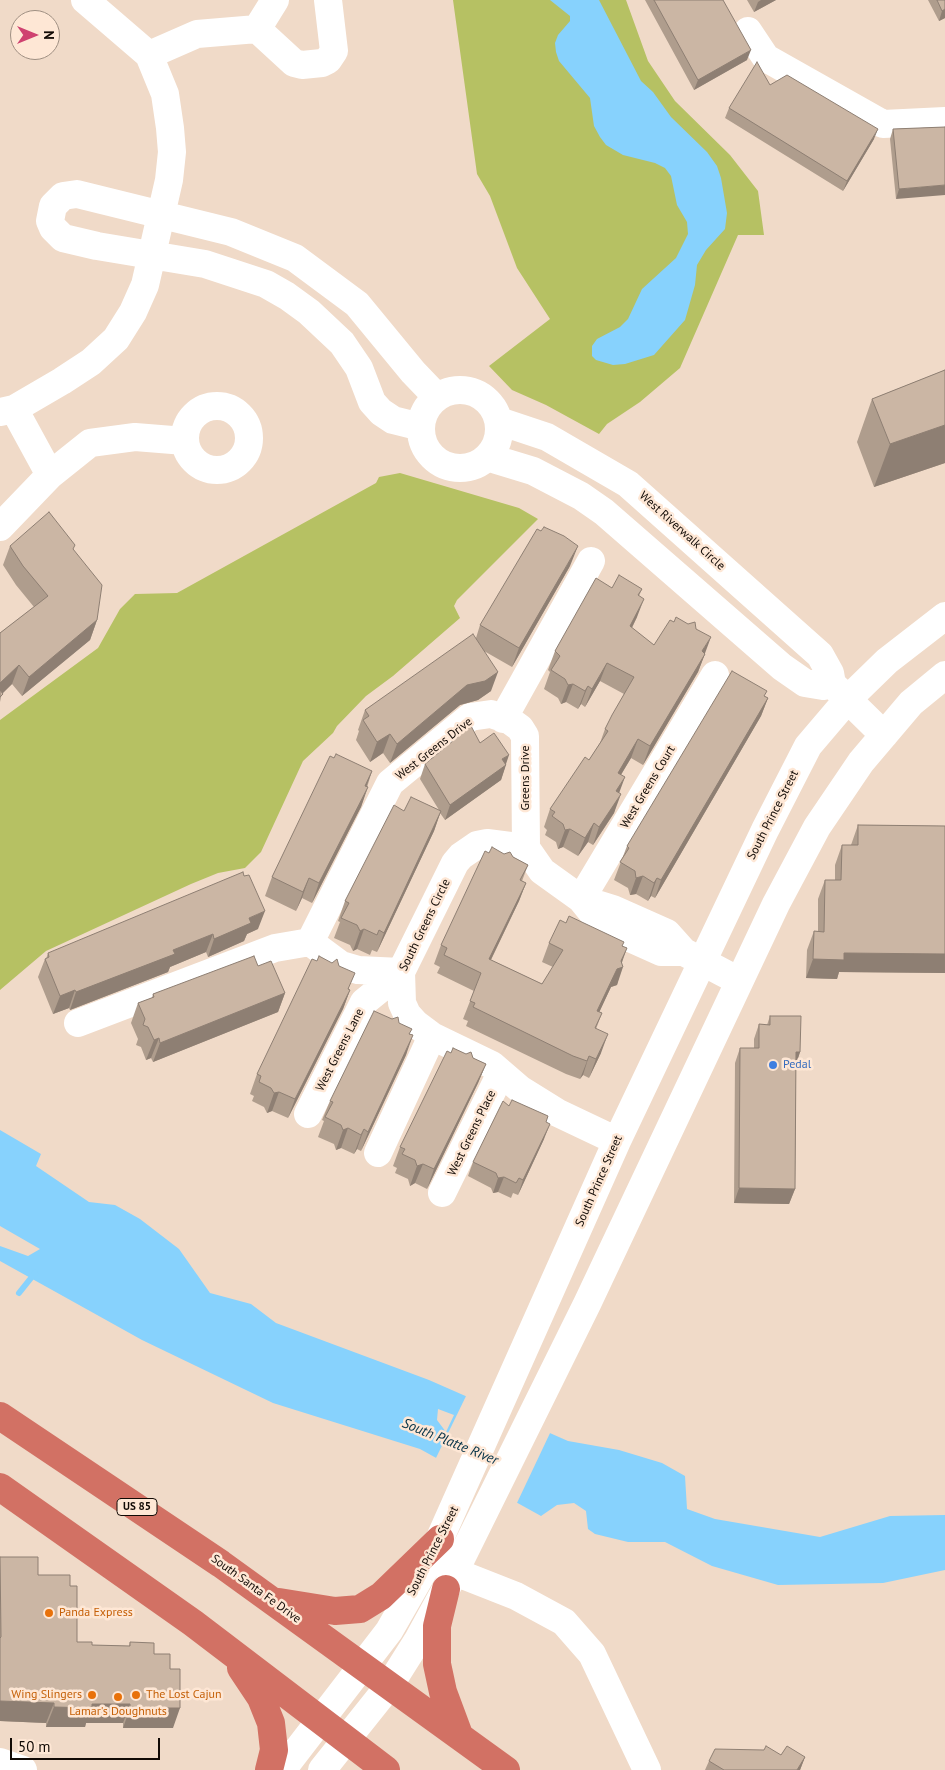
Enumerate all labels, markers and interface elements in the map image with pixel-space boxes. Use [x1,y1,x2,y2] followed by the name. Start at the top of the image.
[10,10,60,60] north arrow
[40,30,58,40] text: N
[636,489,728,573] street label: West Riverwalk Circle
[393,715,475,783] street label: West Greens Drive
[618,743,678,831] street label: West Greens Court
[519,745,533,811] street label: Greens Drive
[744,768,802,862] street label: South Prince Street
[396,877,454,973] street label: South Greens Circle
[313,1006,367,1094] street label: West Greens Lane
[783,1058,811,1072] place label: Pedal
[767,1059,779,1071] marker: Pedal
[445,1088,499,1178] street label: West Greens Place
[572,1133,626,1229] street label: South Prince Street
[399,1415,501,1469] water label: South Platte River
[117,1498,157,1515] road number: US 85
[404,1504,462,1598] street label: South Prince Street
[208,1552,304,1626] street label: South Santa Fe Drive
[59,1606,133,1620] place label: Panda Express
[43,1607,55,1619] marker: Panda Express
[11,1688,82,1702] place label: Wing Slingers
[146,1688,222,1702] place label: The Lost Cajun
[86,1689,98,1701] marker: Wing Slingers
[130,1689,142,1701] marker: The Lost Cajun
[112,1691,124,1703] marker: Lamar's Doughnuts
[69,1705,167,1719] place label: Lamar's Doughnuts
[12,1728,162,1760] scale bar
[18,1737,51,1756] text: 50 m

